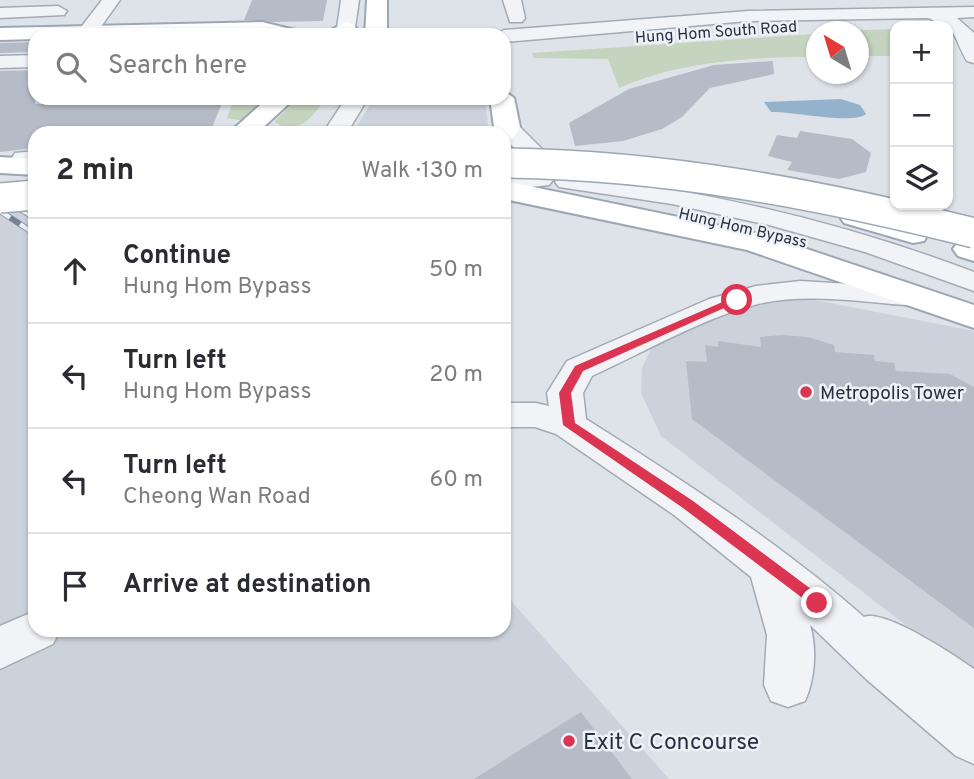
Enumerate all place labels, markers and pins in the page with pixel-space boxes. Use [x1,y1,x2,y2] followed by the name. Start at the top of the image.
[820,382,965,406] place label: Metropolis Tower
[798,384,814,400] marker: Metropolis Tower
[583,729,759,758] place label: Exit C Concourse
[561,733,577,749] marker: Exit C Concourse

